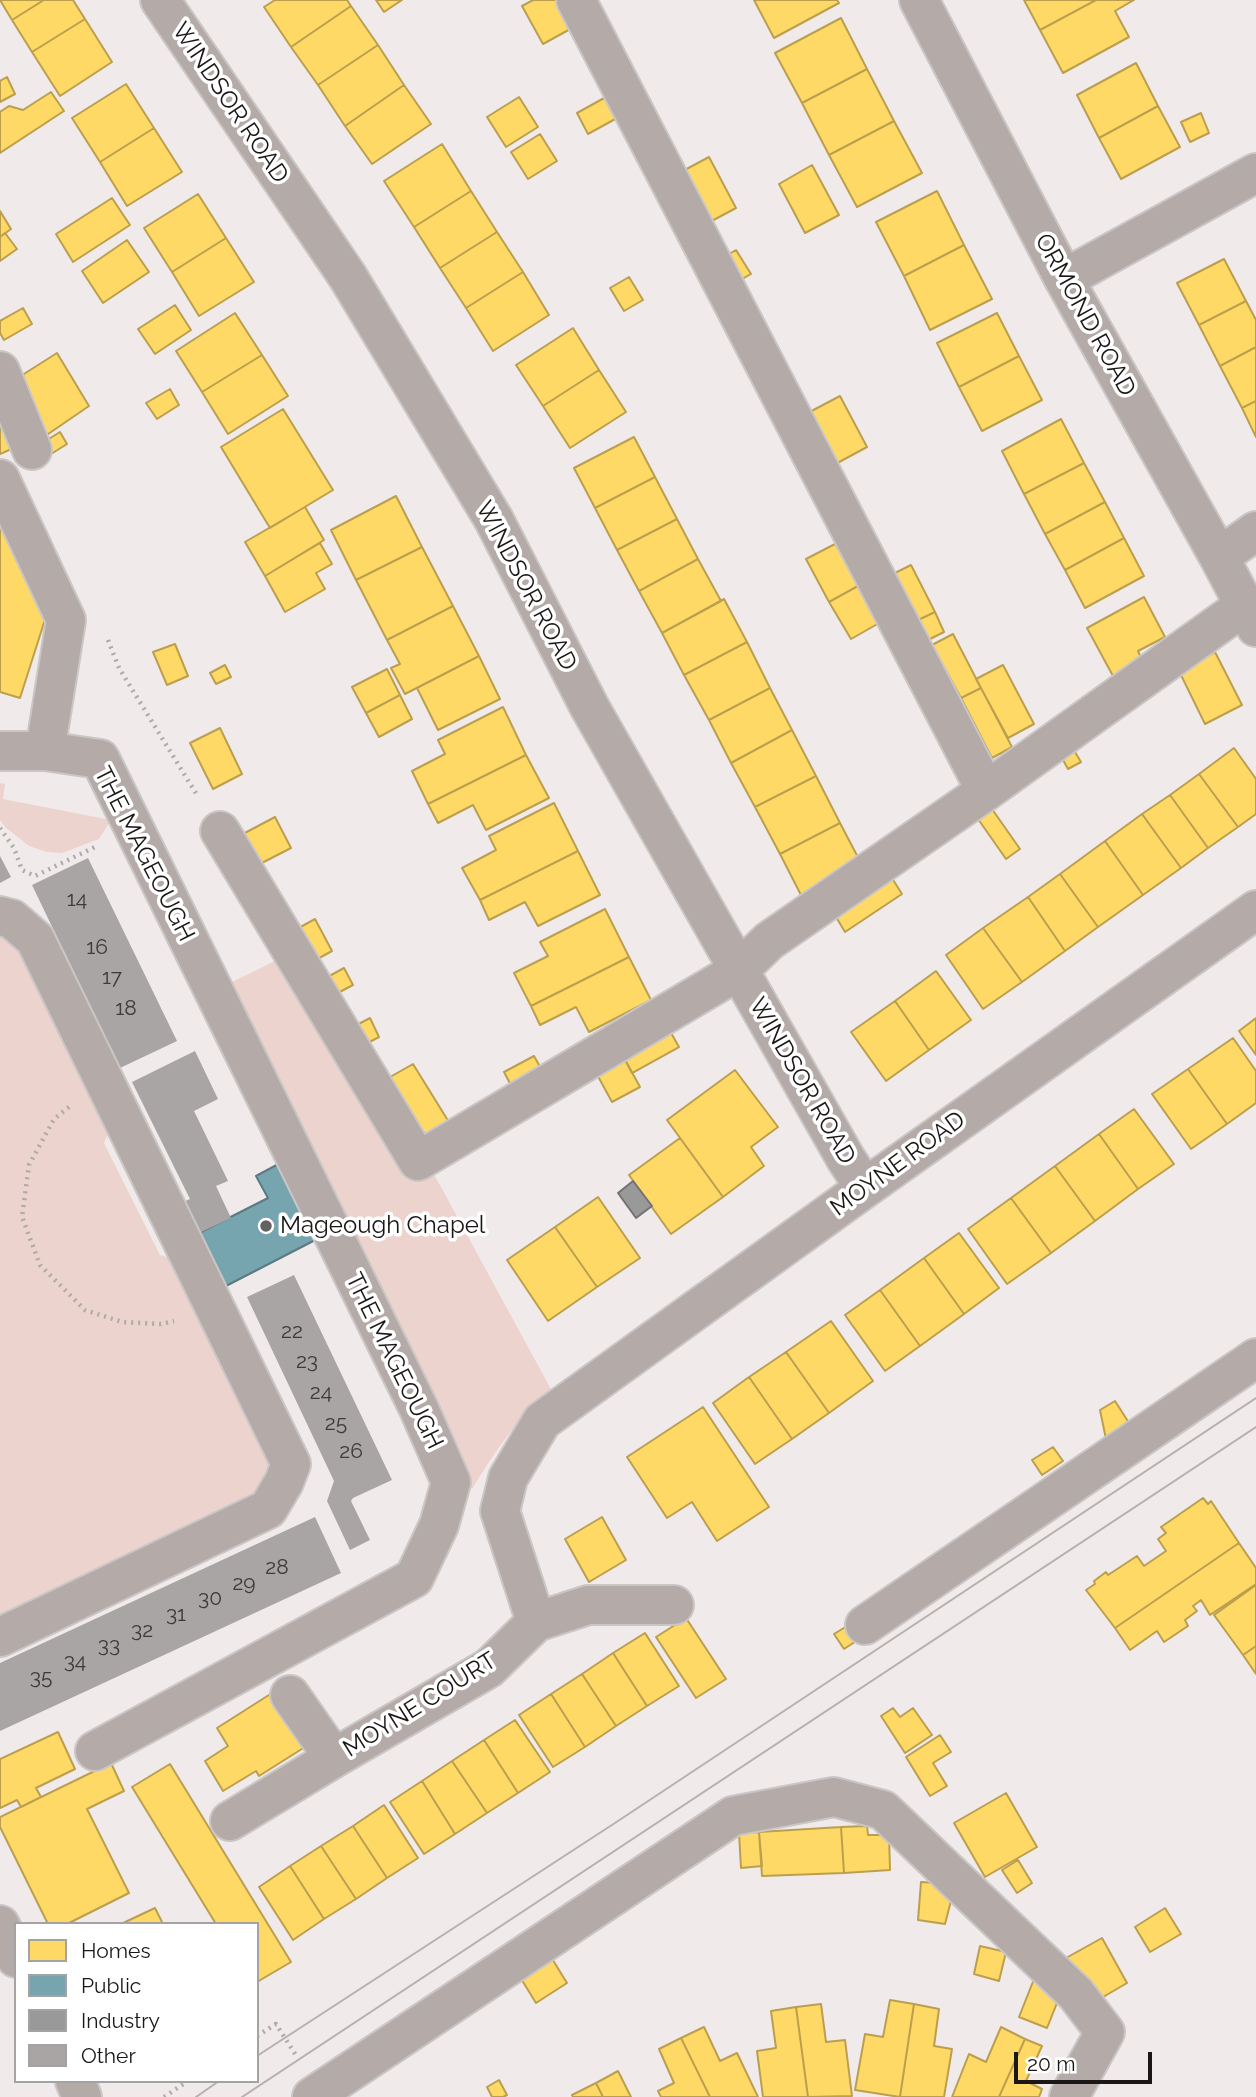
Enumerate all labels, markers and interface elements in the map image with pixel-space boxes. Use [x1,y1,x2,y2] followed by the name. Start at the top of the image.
[166,17,294,189] street label: WINDSOR ROAD
[1029,229,1141,401] street label: ORMOND ROAD
[469,496,583,676] street label: WINDSOR ROAD
[88,762,200,946] street label: THE MAGEOUGH
[67,887,87,913] house number: 14
[86,935,108,961] house number: 16
[102,965,122,991] house number: 17
[743,993,861,1169] street label: WINDSOR ROAD
[115,996,137,1022] house number: 18
[825,1106,971,1222] street label: MOYNE ROAD
[280,1212,485,1240] place label: Mageough Chapel
[258,1218,274,1234] marker: Mageough Chapel
[339,1268,449,1454] street label: THE MAGEOUGH
[281,1319,303,1345] house number: 22
[296,1349,318,1375] house number: 23
[310,1380,332,1406] house number: 24
[325,1411,347,1437] house number: 25
[339,1439,363,1465] house number: 26
[265,1555,289,1581] house number: 28
[232,1571,256,1597] house number: 29
[198,1586,222,1612] house number: 30
[166,1602,186,1628] house number: 31
[131,1618,153,1644] house number: 32
[98,1633,120,1659] house number: 33
[338,1646,502,1764] street label: MOYNE COURT
[64,1649,86,1675] house number: 34
[30,1665,52,1691] house number: 35
[14,1922,259,2083] legend
[81,1938,151,1963] text: Homes
[81,1973,141,1998] text: Public
[81,2008,160,2033] text: Industry
[1018,2038,1156,2082] scale bar
[81,2043,136,2068] text: Other
[1027,2051,1075,2076] text: 20 m

